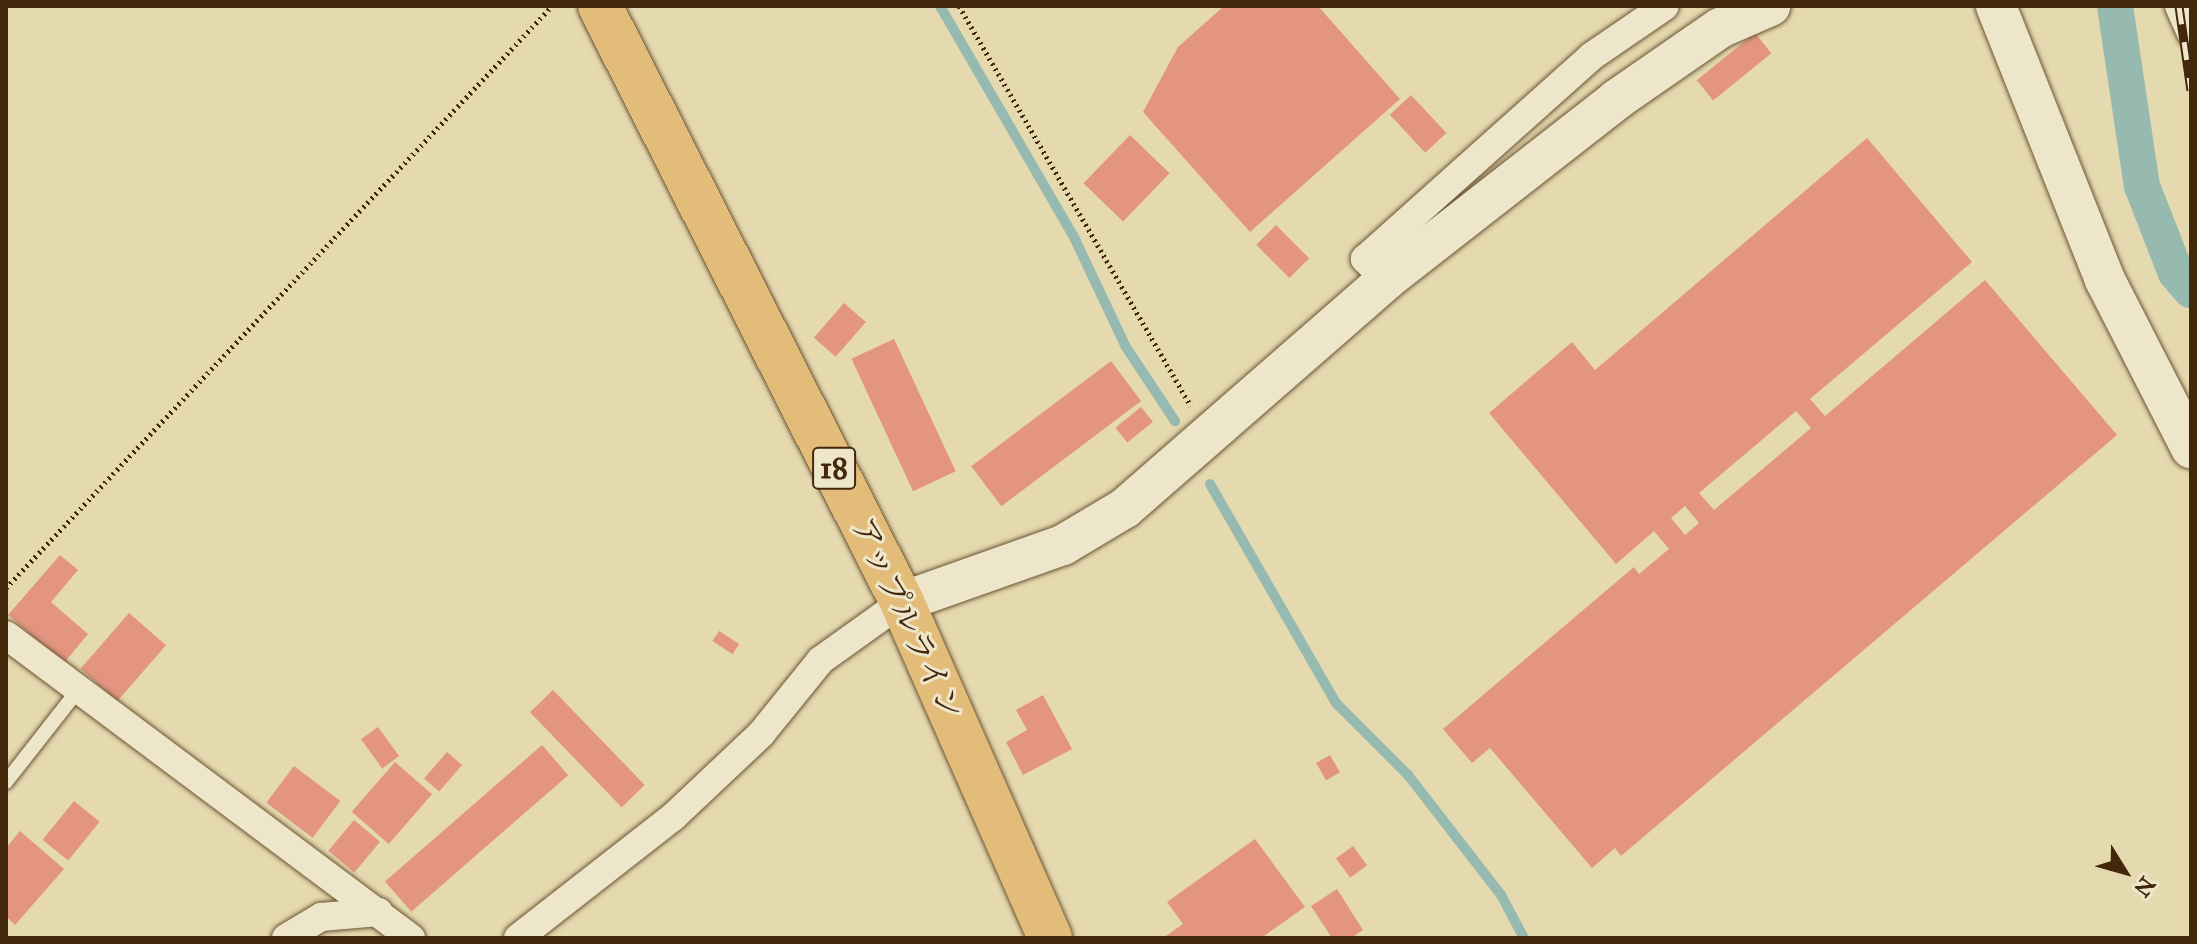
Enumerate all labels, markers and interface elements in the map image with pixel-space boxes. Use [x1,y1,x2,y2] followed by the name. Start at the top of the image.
[812,442,856,494] road number: 18
[841,509,971,729] street label: アップルライン
[2085,832,2165,912] north arrow
[2128,871,2161,902] text: N

